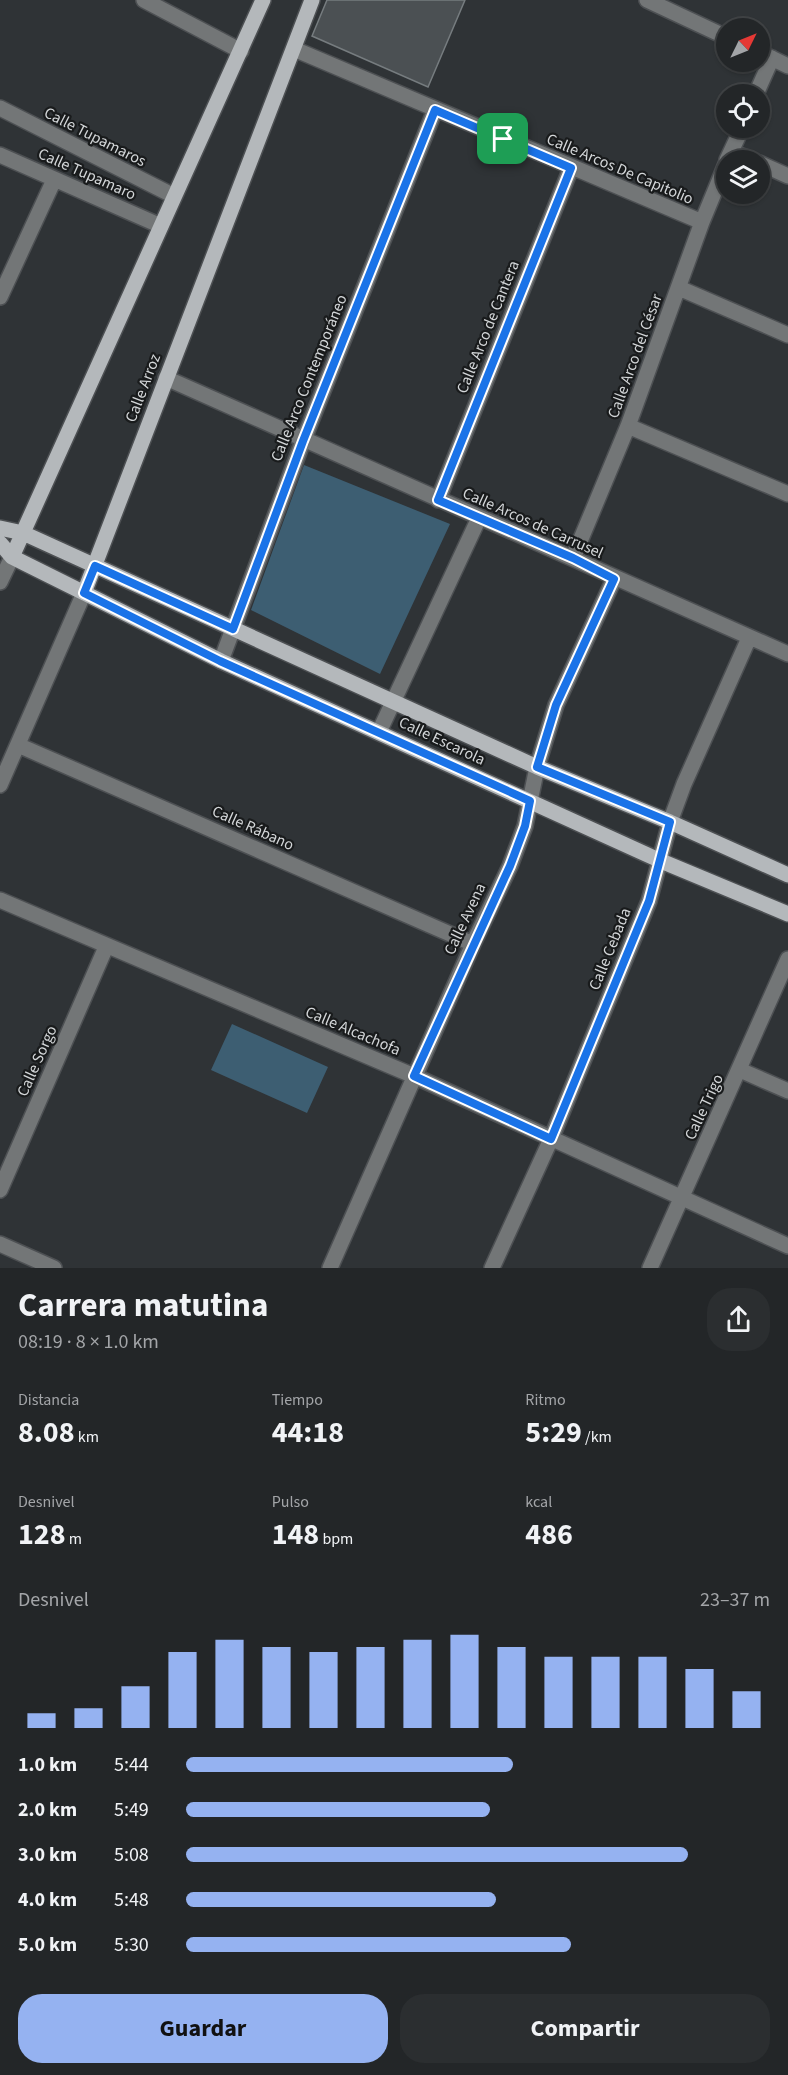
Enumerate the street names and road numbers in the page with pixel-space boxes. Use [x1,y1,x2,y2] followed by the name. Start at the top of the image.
[40,102,150,172] street label: Calle Tupamaros
[543,128,697,210] street label: Calle Arcos De Capitolio
[34,143,140,205] street label: Calle Tupamaro
[451,257,525,397] street label: Calle Arco de Cantera
[602,290,668,421] street label: Calle Arco del César
[265,291,353,465] street label: Calle Arco Contemporáneo
[120,350,166,425] street label: Calle Arroz
[459,482,607,564] street label: Calle Arcos de Carrusel
[395,711,489,771] street label: Calle Escarola
[208,800,298,856] street label: Calle Rábano
[439,879,491,959] street label: Calle Avena
[583,904,637,994] street label: Calle Cebada
[302,1001,404,1061] street label: Calle Alcachofa
[12,1022,62,1100] street label: Calle Sorgo
[679,1070,729,1144] street label: Calle Trigo

